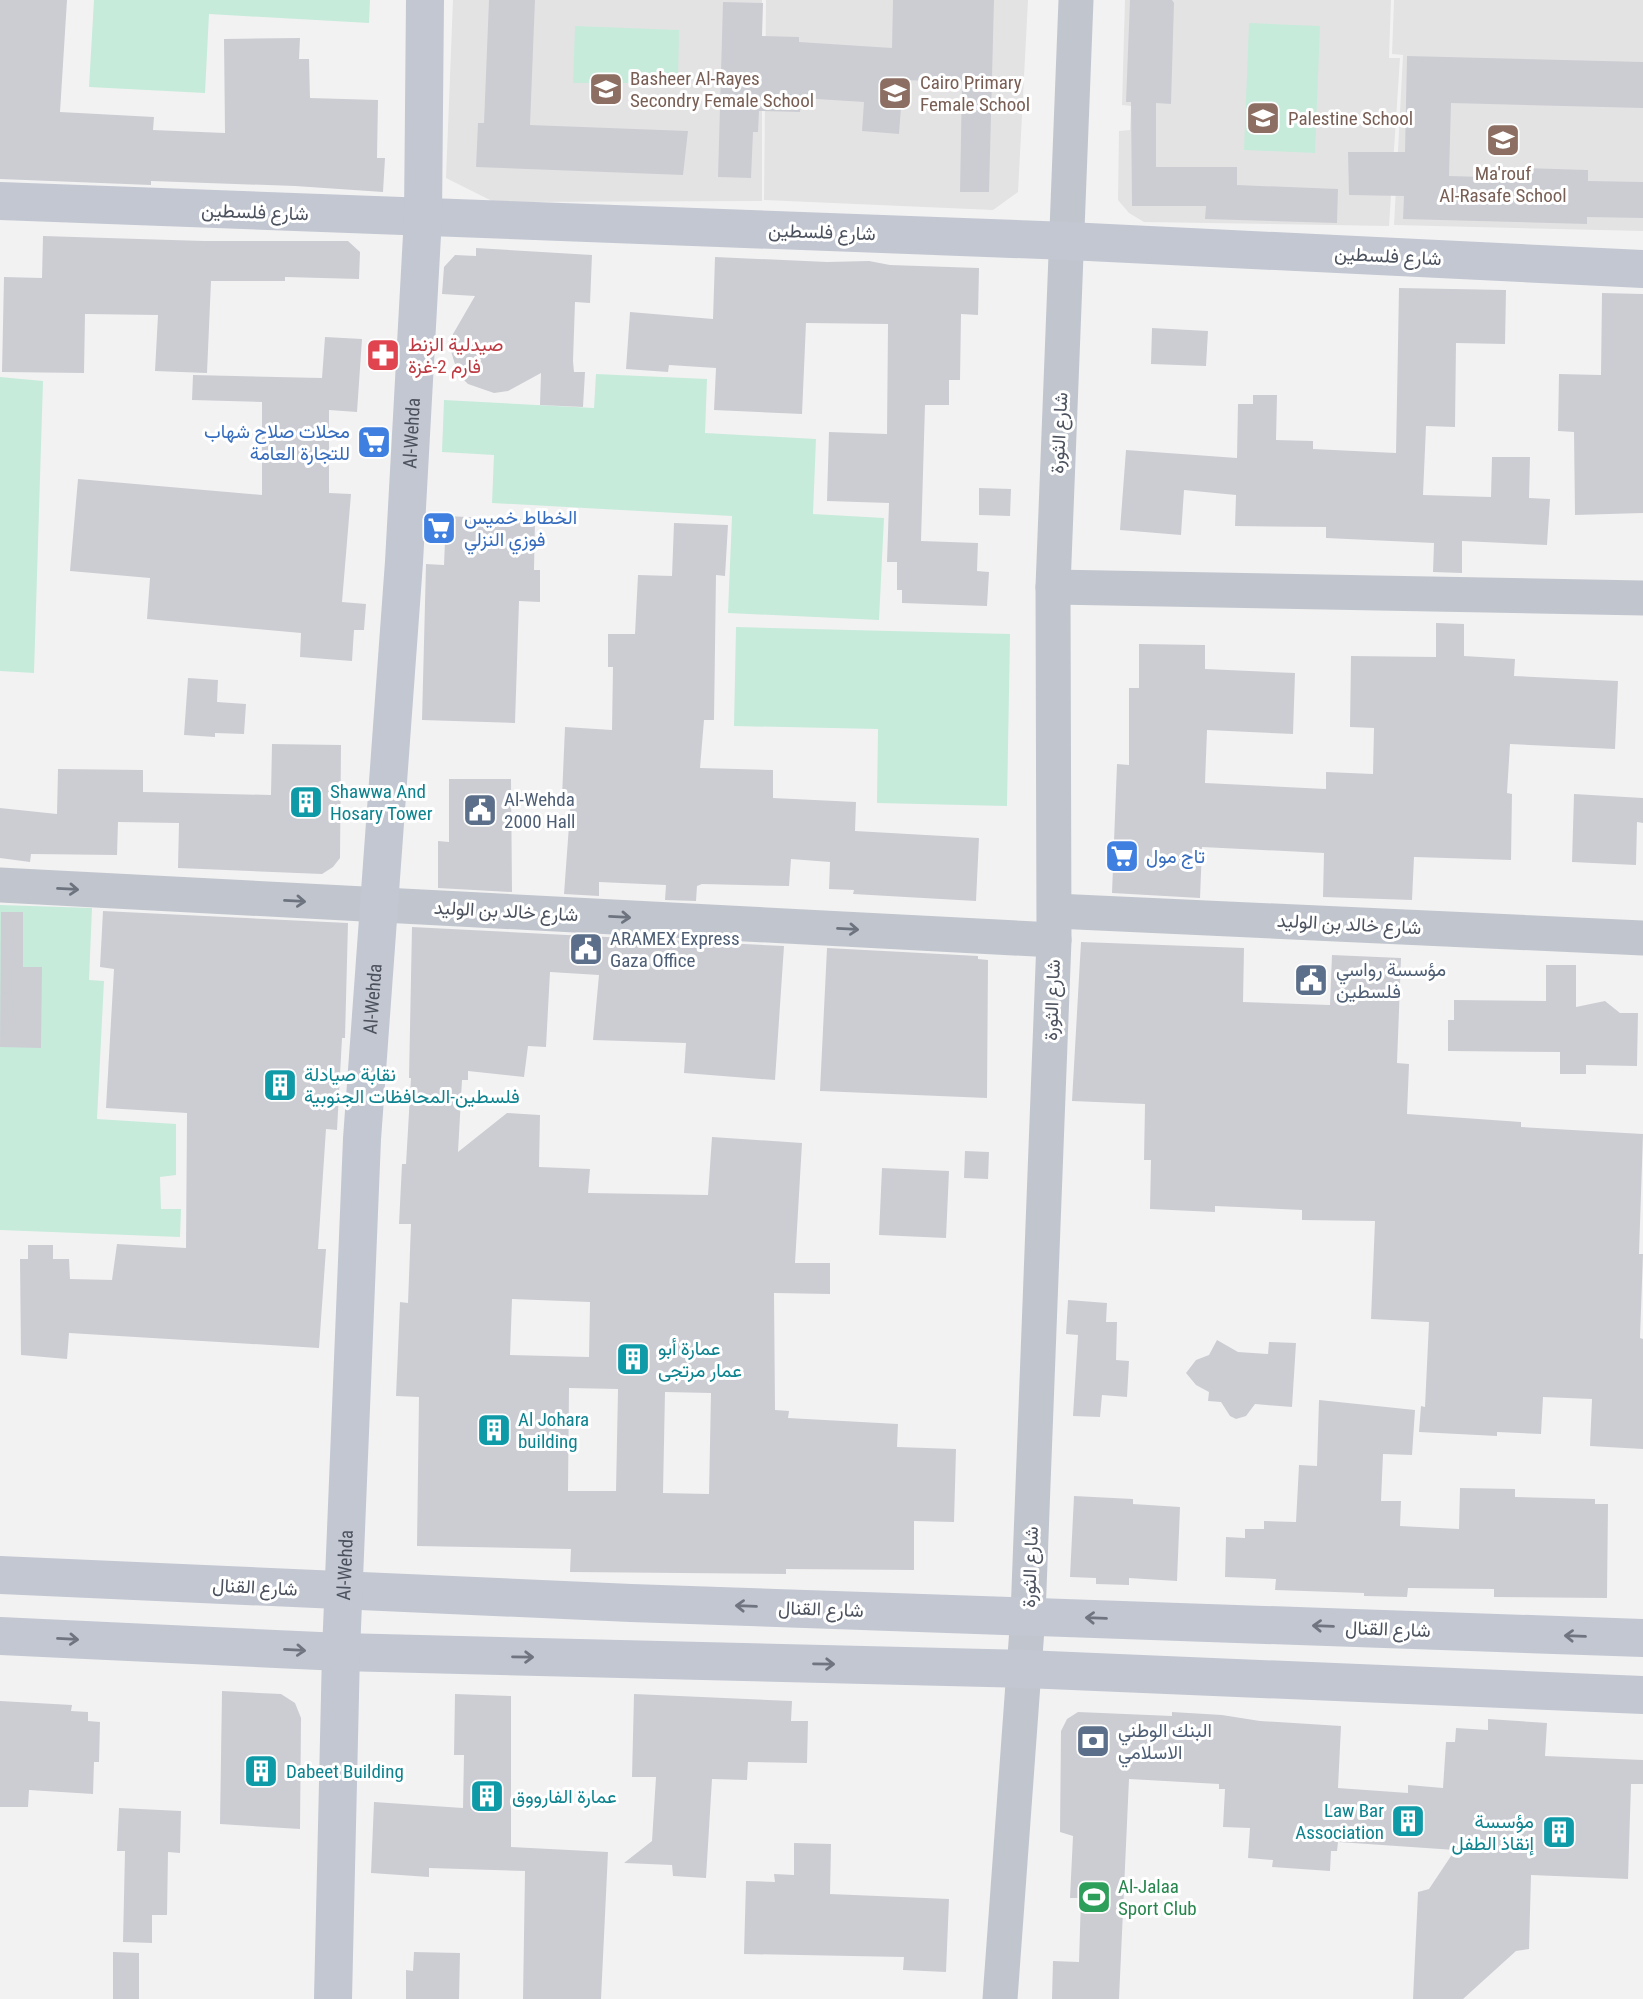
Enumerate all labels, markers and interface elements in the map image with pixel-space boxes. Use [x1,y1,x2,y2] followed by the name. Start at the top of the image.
[630,67,814,112] place label: Basheer Al-Rayes Secondry Female School
[587,70,625,108] school or university icon: Basheer Al-Rayes Secondry Female School
[920,71,1030,116] place label: Cairo Primary Female School
[876,74,914,112] school or university icon: Cairo Primary Female School
[1244,99,1282,137] school or university icon: Palestine School
[1288,107,1413,130] place label: Palestine School
[1484,121,1522,159] school or university icon: Ma'rouf Al-Rasafe School
[1439,162,1567,207] place label: Ma'rouf Al-Rasafe School
[201,199,309,226] street label: شارع فلسطين
[768,219,876,246] street label: شارع فلسطين
[1334,242,1442,271] street label: شارع فلسطين
[408,333,503,379] place label: صيدلية الزنط فارم 2-غزة
[364,336,402,374] pharmacy icon: صيدلية الزنط فارم 2-غزة
[1045,392,1074,474] street label: شارع الثورة
[398,397,425,469] street label: Al-Wehda
[204,420,350,465] place label: محلات صلاح شهاب للتجارة العامة
[355,423,393,461] supermarket icon: محلات صلاح شهاب للتجارة العامة
[464,506,577,555] place label: الخطاط خميس فوزي النزلي
[420,509,458,547] supermarket icon: الخطاط خميس فوزي النزلي
[330,780,433,825] place label: Shawwa And Hosary Tower
[287,783,325,821] building icon: Shawwa And Hosary Tower
[504,788,575,833] place label: Al-Wehda 2000 Hall
[461,791,499,829] public building icon: Al-Wehda 2000 Hall
[1103,837,1141,875] supermarket icon: تاج مول
[1146,845,1205,869] place label: تاج مول
[56,882,79,895] one-way arrow
[284,894,307,907] one-way arrow
[433,896,579,927] street label: شارع خالد بن الوليد
[1276,909,1422,940] street label: شارع خالد بن الوليد
[609,911,632,924] one-way arrow
[836,923,858,936] one-way arrow
[610,927,740,972] place label: ARAMEX Express Gaza Office
[567,930,605,968] public building icon: ARAMEX Express Gaza Office
[1336,958,1446,1003] place label: مؤسسة رواسي فلسطين
[1039,959,1066,1041] street label: شارع الثورة
[1292,961,1330,999] public building icon: مؤسسة رواسي فلسطين
[358,963,386,1035] street label: Al-Wehda
[304,1063,520,1108] place label: نقابة صيادلة فلسطين-المحافظات الجنوبية
[261,1066,299,1104] building icon: نقابة صيادلة فلسطين-المحافظات الجنوبية
[658,1337,742,1382] place label: عمارة أبو عمار مرتجى
[614,1340,652,1378] building icon: عمارة أبو عمار مرتجى
[518,1408,589,1453] place label: Al Johara building
[475,1411,513,1449] building icon: Al Johara building
[1017,1526,1044,1608] street label: شارع الثورة
[332,1529,357,1601] street label: Al-Wehda
[212,1573,298,1602] street label: شارع القنال
[778,1596,864,1623] street label: شارع القنال
[735,1600,758,1613] one-way arrow
[1084,1611,1107,1624] one-way arrow
[1345,1616,1431,1643] street label: شارع القنال
[1312,1620,1335,1633] one-way arrow
[1564,1629,1587,1642] one-way arrow
[56,1633,79,1646] one-way arrow
[284,1644,307,1657] one-way arrow
[511,1650,534,1663] one-way arrow
[812,1657,835,1671] one-way arrow
[1118,1719,1212,1768] place label: البنك الوطني الاسلامي
[1074,1722,1112,1760] bank icon: البنك الوطني الاسلامي
[242,1752,280,1790] building icon: Dabeet Building
[286,1760,404,1783] place label: Dabeet Building
[468,1777,506,1815] building icon: عمارة الفارووق
[512,1785,617,1808] place label: عمارة الفارووق
[1295,1799,1384,1844] place label: Law Bar Association
[1389,1802,1427,1840] building icon: Law Bar Association
[1451,1810,1534,1856] place label: مؤسسة إنقاذ الطفل
[1540,1813,1578,1851] building icon: مؤسسة إنقاذ الطفل
[1118,1875,1197,1920] place label: Al-Jalaa Sport Club
[1075,1878,1113,1916] sports icon: Al-Jalaa Sport Club

